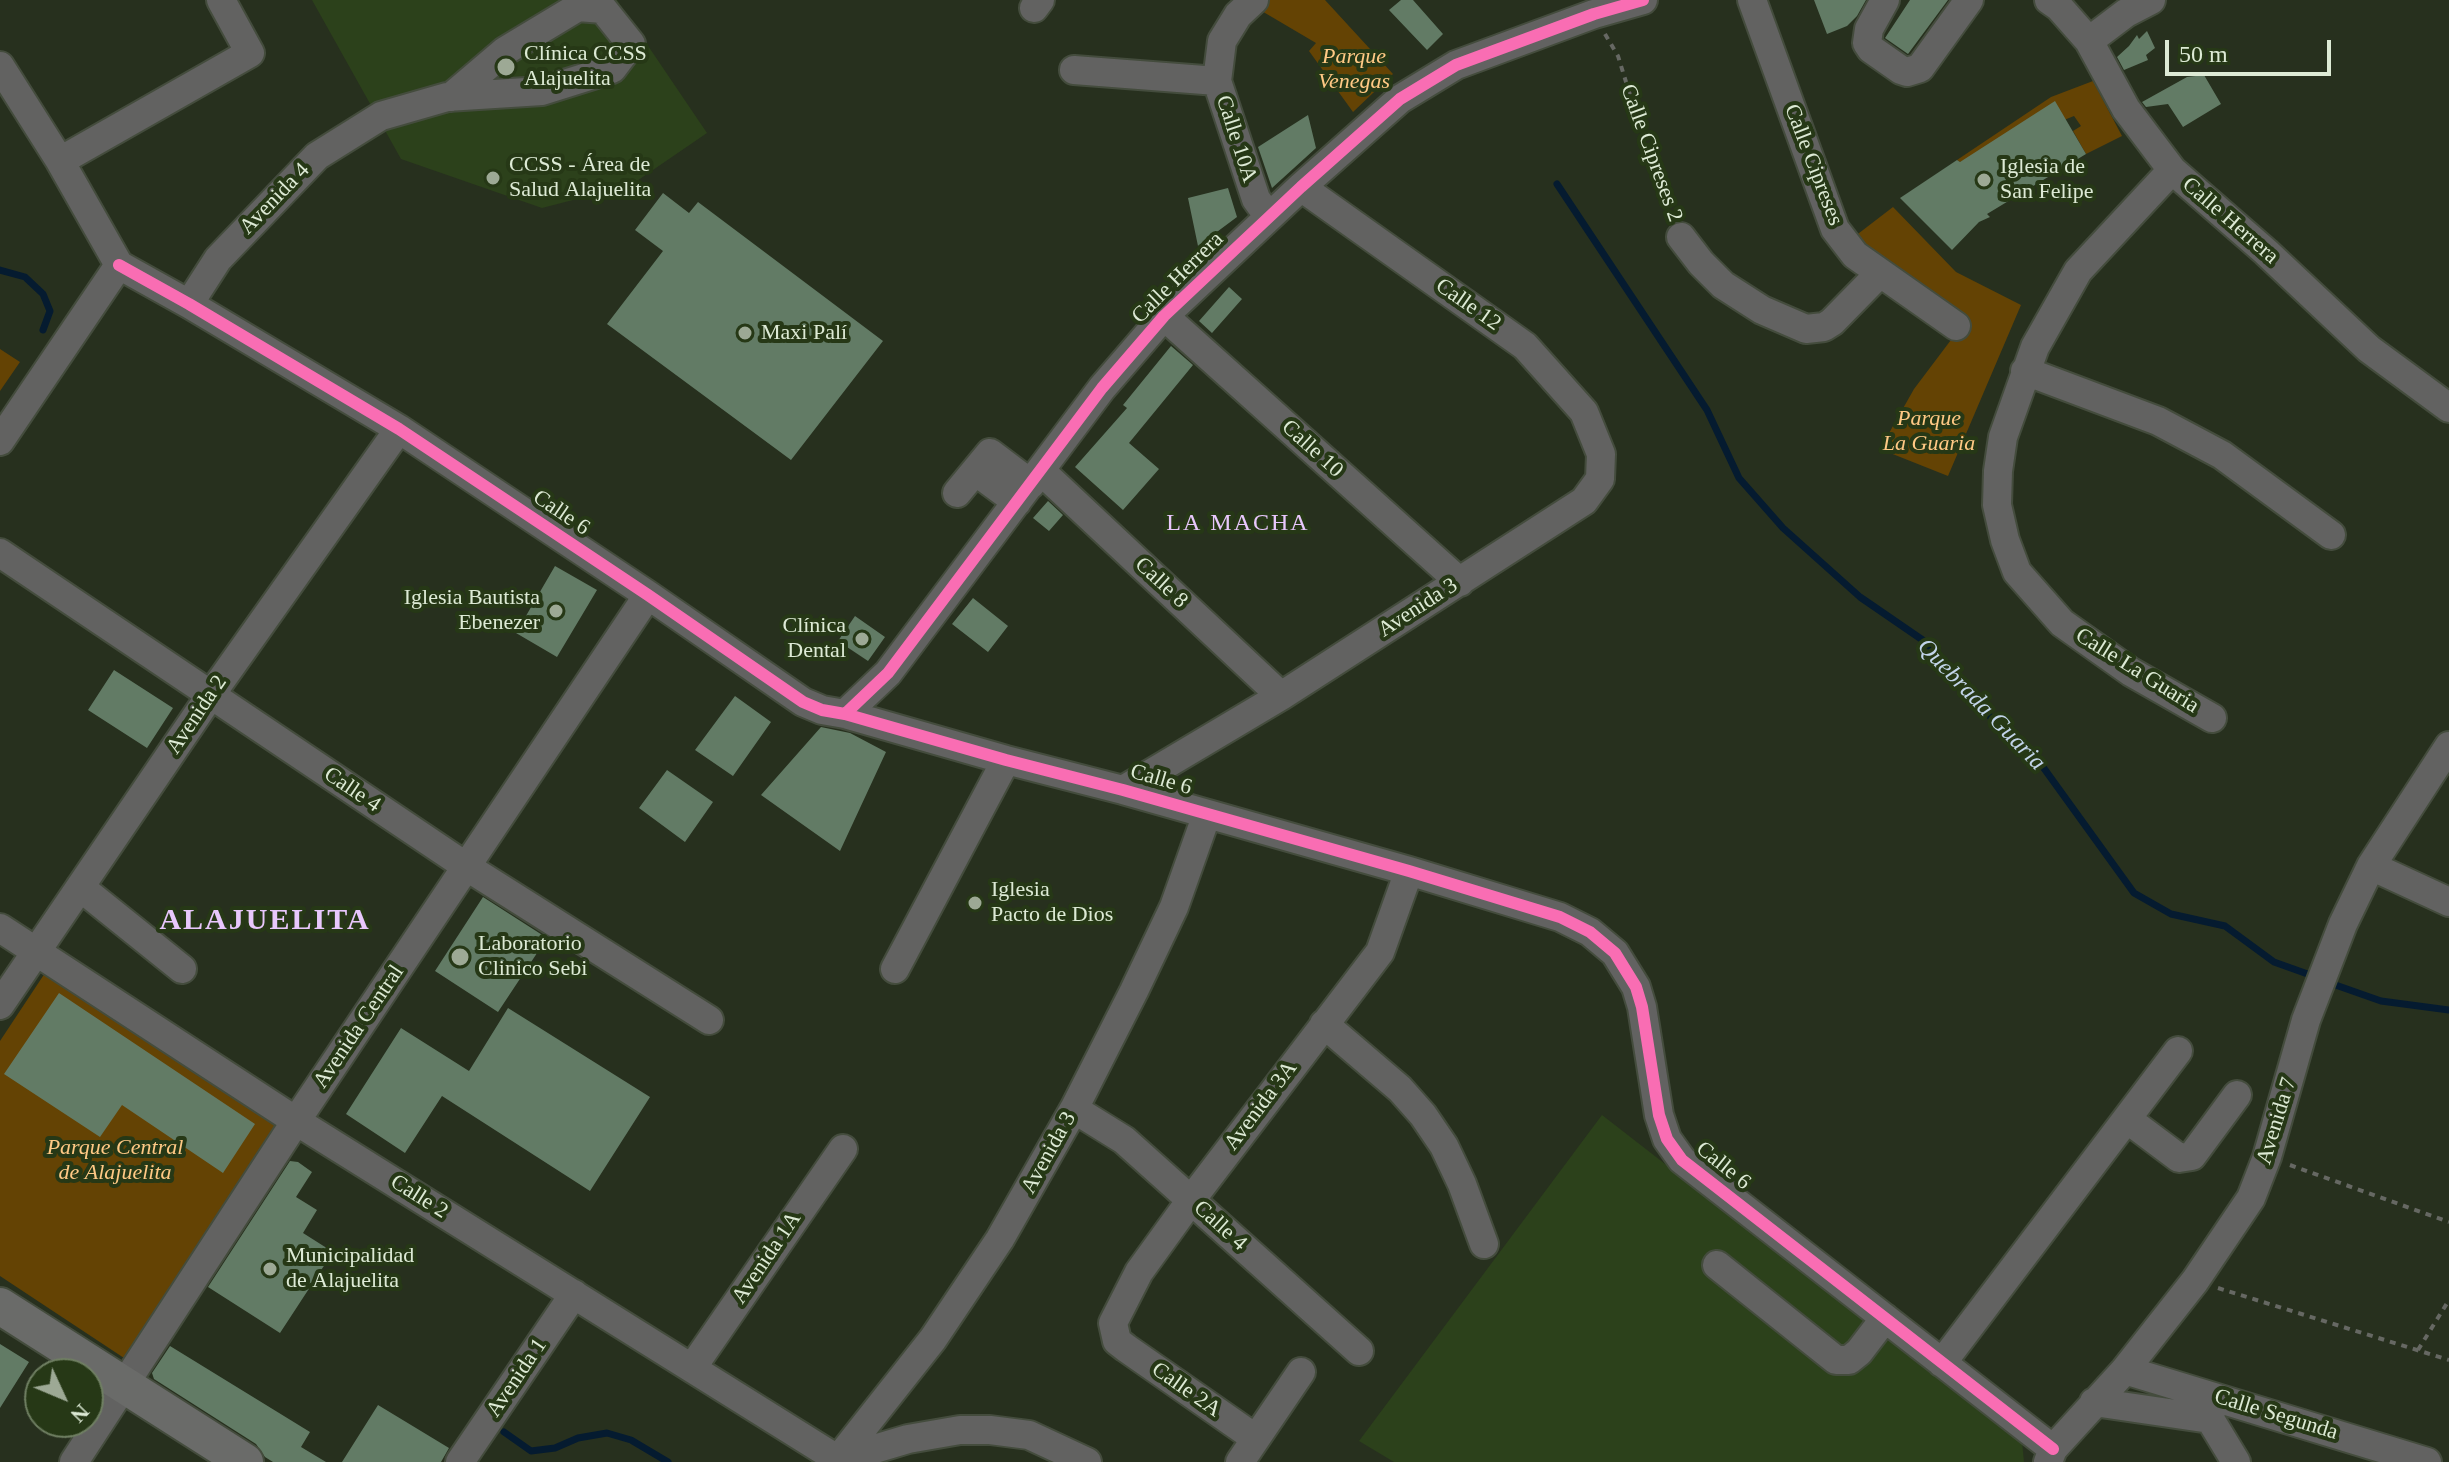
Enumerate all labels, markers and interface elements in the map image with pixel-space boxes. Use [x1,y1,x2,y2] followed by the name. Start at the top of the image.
[2169,24,2335,74] scale bar
[524,41,647,92] place label: Clínica CCSS Alajuelita
[2179,41,2228,67] text: 50 m
[1318,44,1390,96] park label: Parque Venegas
[495,56,517,78] marker: Clínica CCSS Alajuelita
[1614,81,1688,225] street label: Calle Cipreses 2
[1210,92,1262,186] street label: Calle 10A
[1778,101,1848,229] street label: Calle Cipreses
[509,152,651,204] place label: CCSS - Área de Salud Alajuelita
[2000,154,2093,206] place label: Iglesia de San Felipe
[234,158,316,240] street label: Avenida 4
[484,169,502,187] marker: CCSS - Área de Salud Alajuelita
[1975,171,1993,189] marker: Iglesia de San Felipe
[2176,172,2284,270] street label: Calle Herrera
[1127,227,1229,329] street label: Calle Herrera
[1430,273,1506,337] street label: Calle 12
[761,320,847,346] place label: Maxi Palí
[736,324,754,342] marker: Maxi Palí
[1883,406,1975,458] park label: Parque La Guaria
[1276,414,1348,484] street label: Calle 10
[528,484,594,542] street label: Calle 6
[1166,510,1310,538] district label: LA MACHA
[1129,552,1193,614] street label: Calle 8
[1373,573,1463,643] street label: Avenida 3
[404,585,540,636] place label: Iglesia Bautista Ebenezer
[547,602,565,620] marker: Iglesia Bautista Ebenezer
[782,613,846,664] place label: Clínica Dental
[2070,623,2204,719] street label: Calle La Guaria
[853,630,871,648] marker: Clínica Dental
[1911,633,2051,777] water label: Quebrada Guaria
[161,671,233,759] street label: Avenida 2
[1127,759,1195,801] street label: Calle 6
[319,761,385,819] street label: Calle 4
[991,877,1113,928] place label: Iglesia Pacto de Dios
[966,894,984,912] marker: Iglesia Pacto de Dios
[159,903,371,939] district label: ALAJUELITA
[478,931,587,982] place label: Laboratorio Clinico Sebi
[449,946,471,968] marker: Laboratorio Clinico Sebi
[308,960,410,1094] street label: Avenida Central
[1219,1056,1303,1156] street label: Avenida 3A
[2251,1074,2303,1168] street label: Avenida 7
[1016,1108,1082,1198] street label: Avenida 3
[47,1135,183,1186] park label: Parque Central de Alajuelita
[1690,1136,1756,1196] street label: Calle 6
[385,1169,453,1225] street label: Calle 2
[1188,1195,1252,1257] street label: Calle 4
[727,1207,807,1309] street label: Avenida 1A
[286,1243,414,1294] place label: Municipalidad de Alajuelita
[261,1260,279,1278] marker: Municipalidad de Alajuelita
[481,1334,553,1422] street label: Avenida 1
[1146,1357,1226,1423] street label: Calle 2A
[24,1358,104,1438] north arrow
[2211,1384,2341,1446] street label: Calle Segunda
[66,1399,95,1428] text: N

